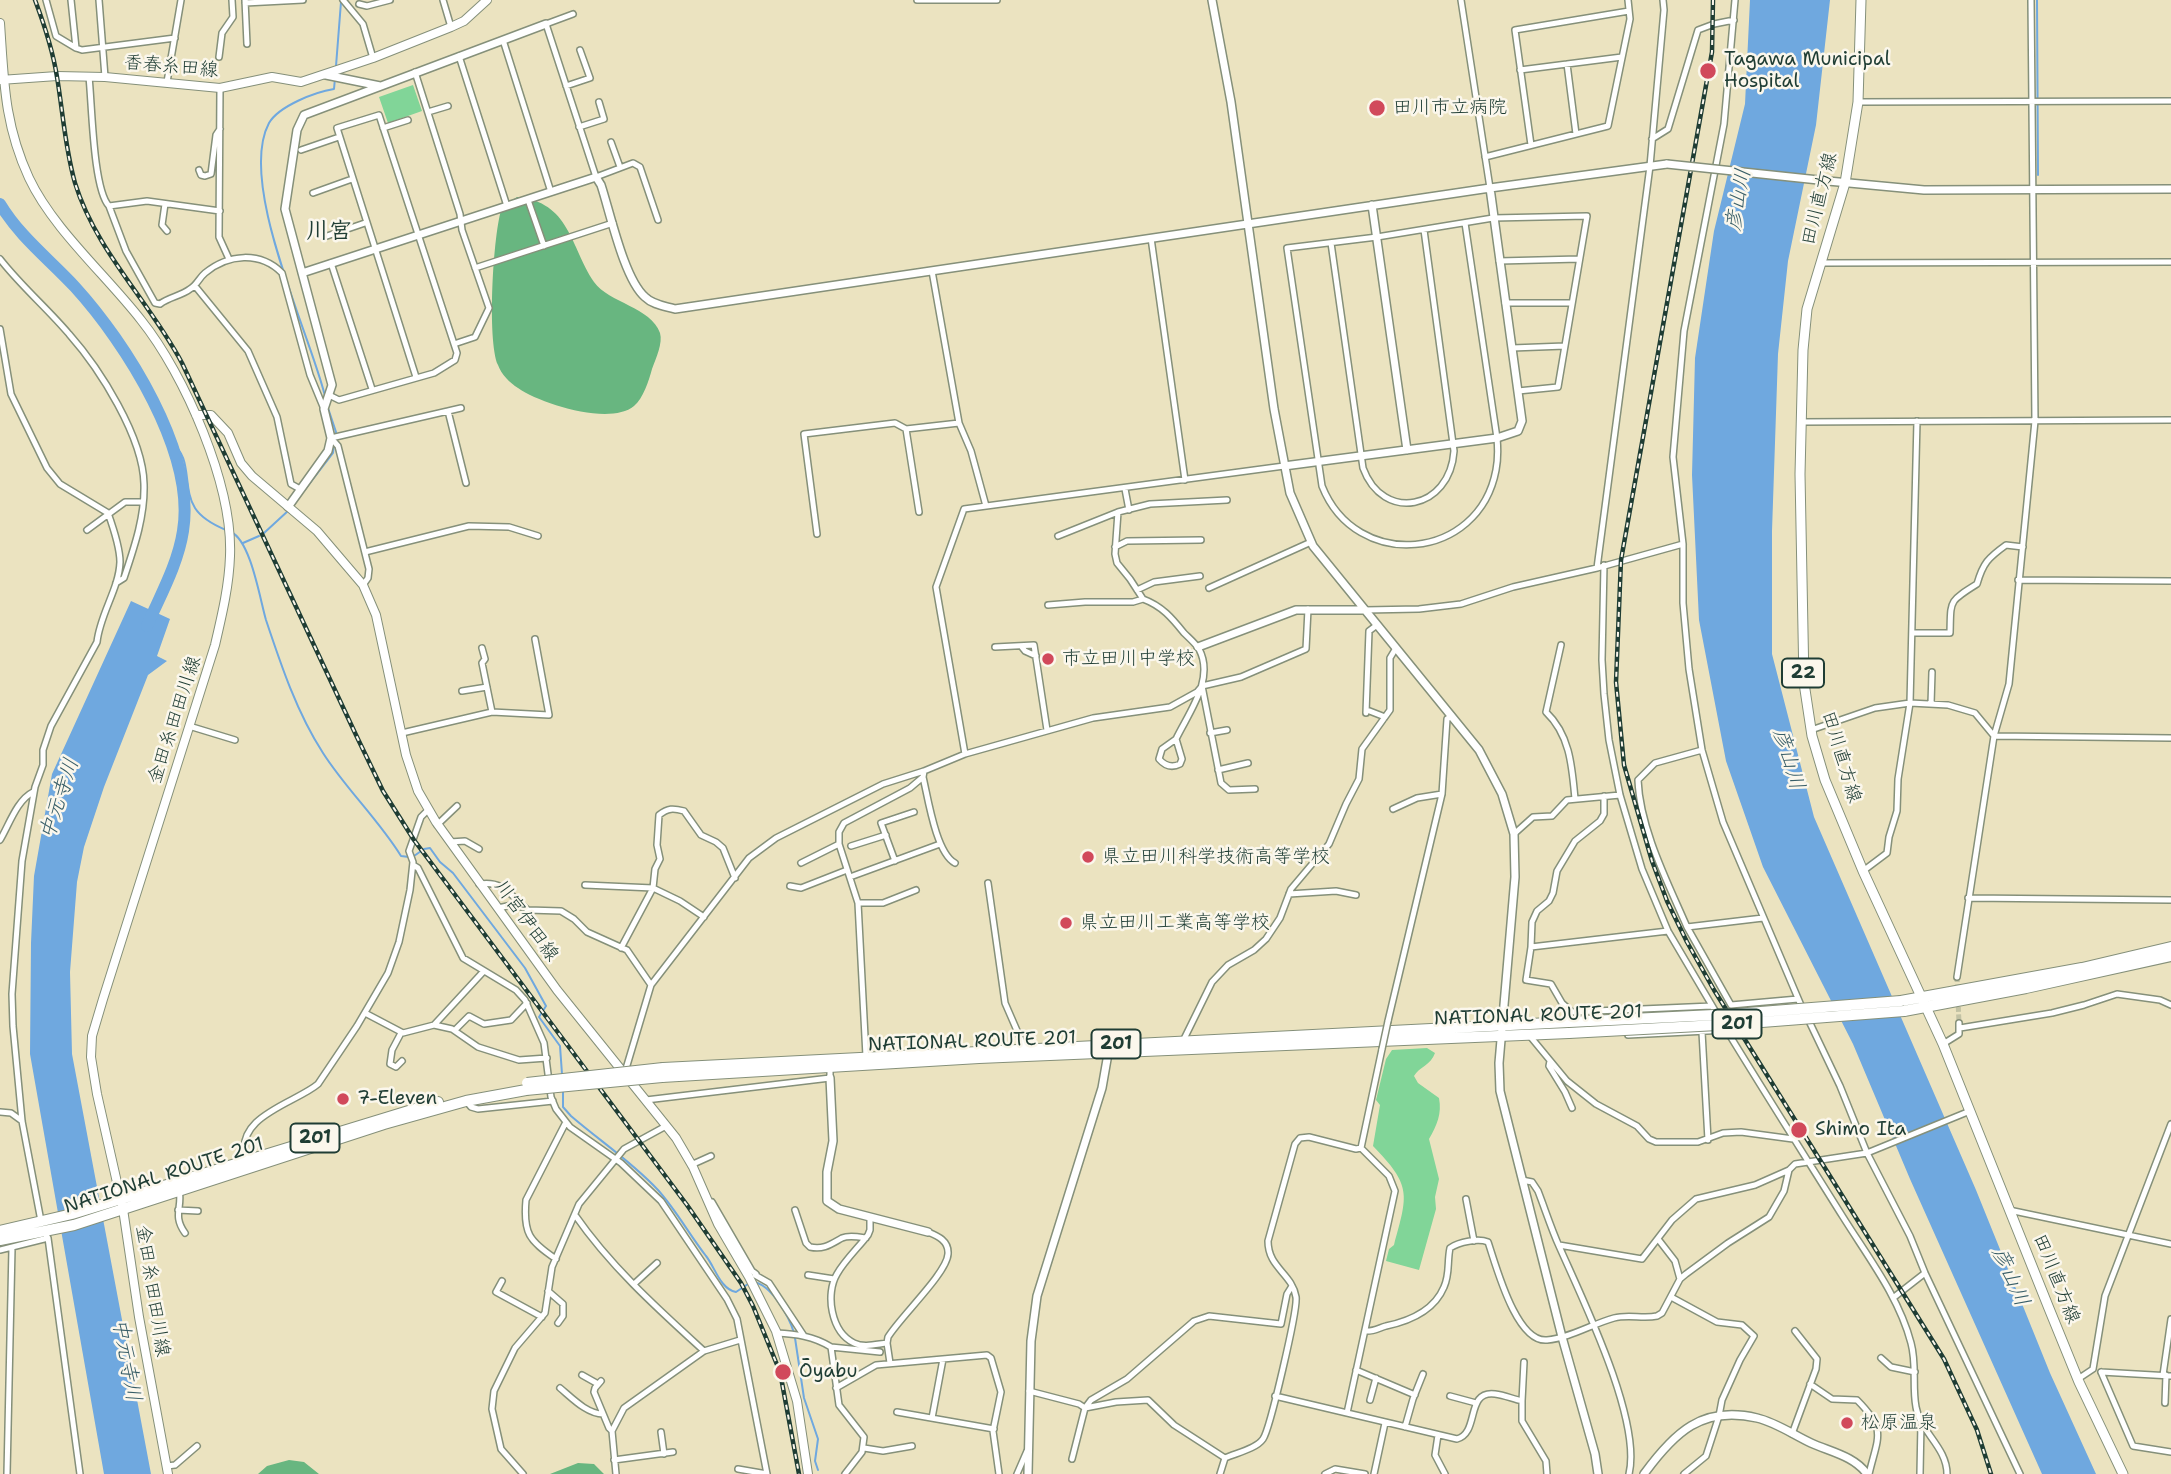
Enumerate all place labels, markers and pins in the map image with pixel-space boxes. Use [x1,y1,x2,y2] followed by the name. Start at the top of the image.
[1724,49,1890,93] place label: Tagawa Municipal Hospital
[1698,61,1718,81] marker: Tagawa Municipal Hospital
[1393,97,1507,119] place label: 田川市立病院
[1367,98,1387,118] marker: 田川市立病院
[1062,648,1195,670] place label: 市立田川中学校
[1040,651,1056,667] marker: 市立田川中学校
[1102,846,1330,868] place label: 県立田川科学技術高等学校
[1080,849,1096,865] marker: 県立田川科学技術高等学校
[1080,912,1270,934] place label: 県立田川工業高等学校
[1058,915,1074,931] marker: 県立田川工業高等学校
[357,1088,437,1110] place label: 7-Eleven
[335,1091,351,1107] marker: 7-Eleven
[1815,1119,1906,1141] place label: Shimo Ita
[1789,1120,1809,1140] marker: Shimo Ita
[799,1361,857,1383] place label: Ōyabu
[773,1362,793,1382] marker: Ōyabu
[1861,1412,1937,1434] place label: 松原温泉
[1839,1415,1855,1431] marker: 松原温泉

